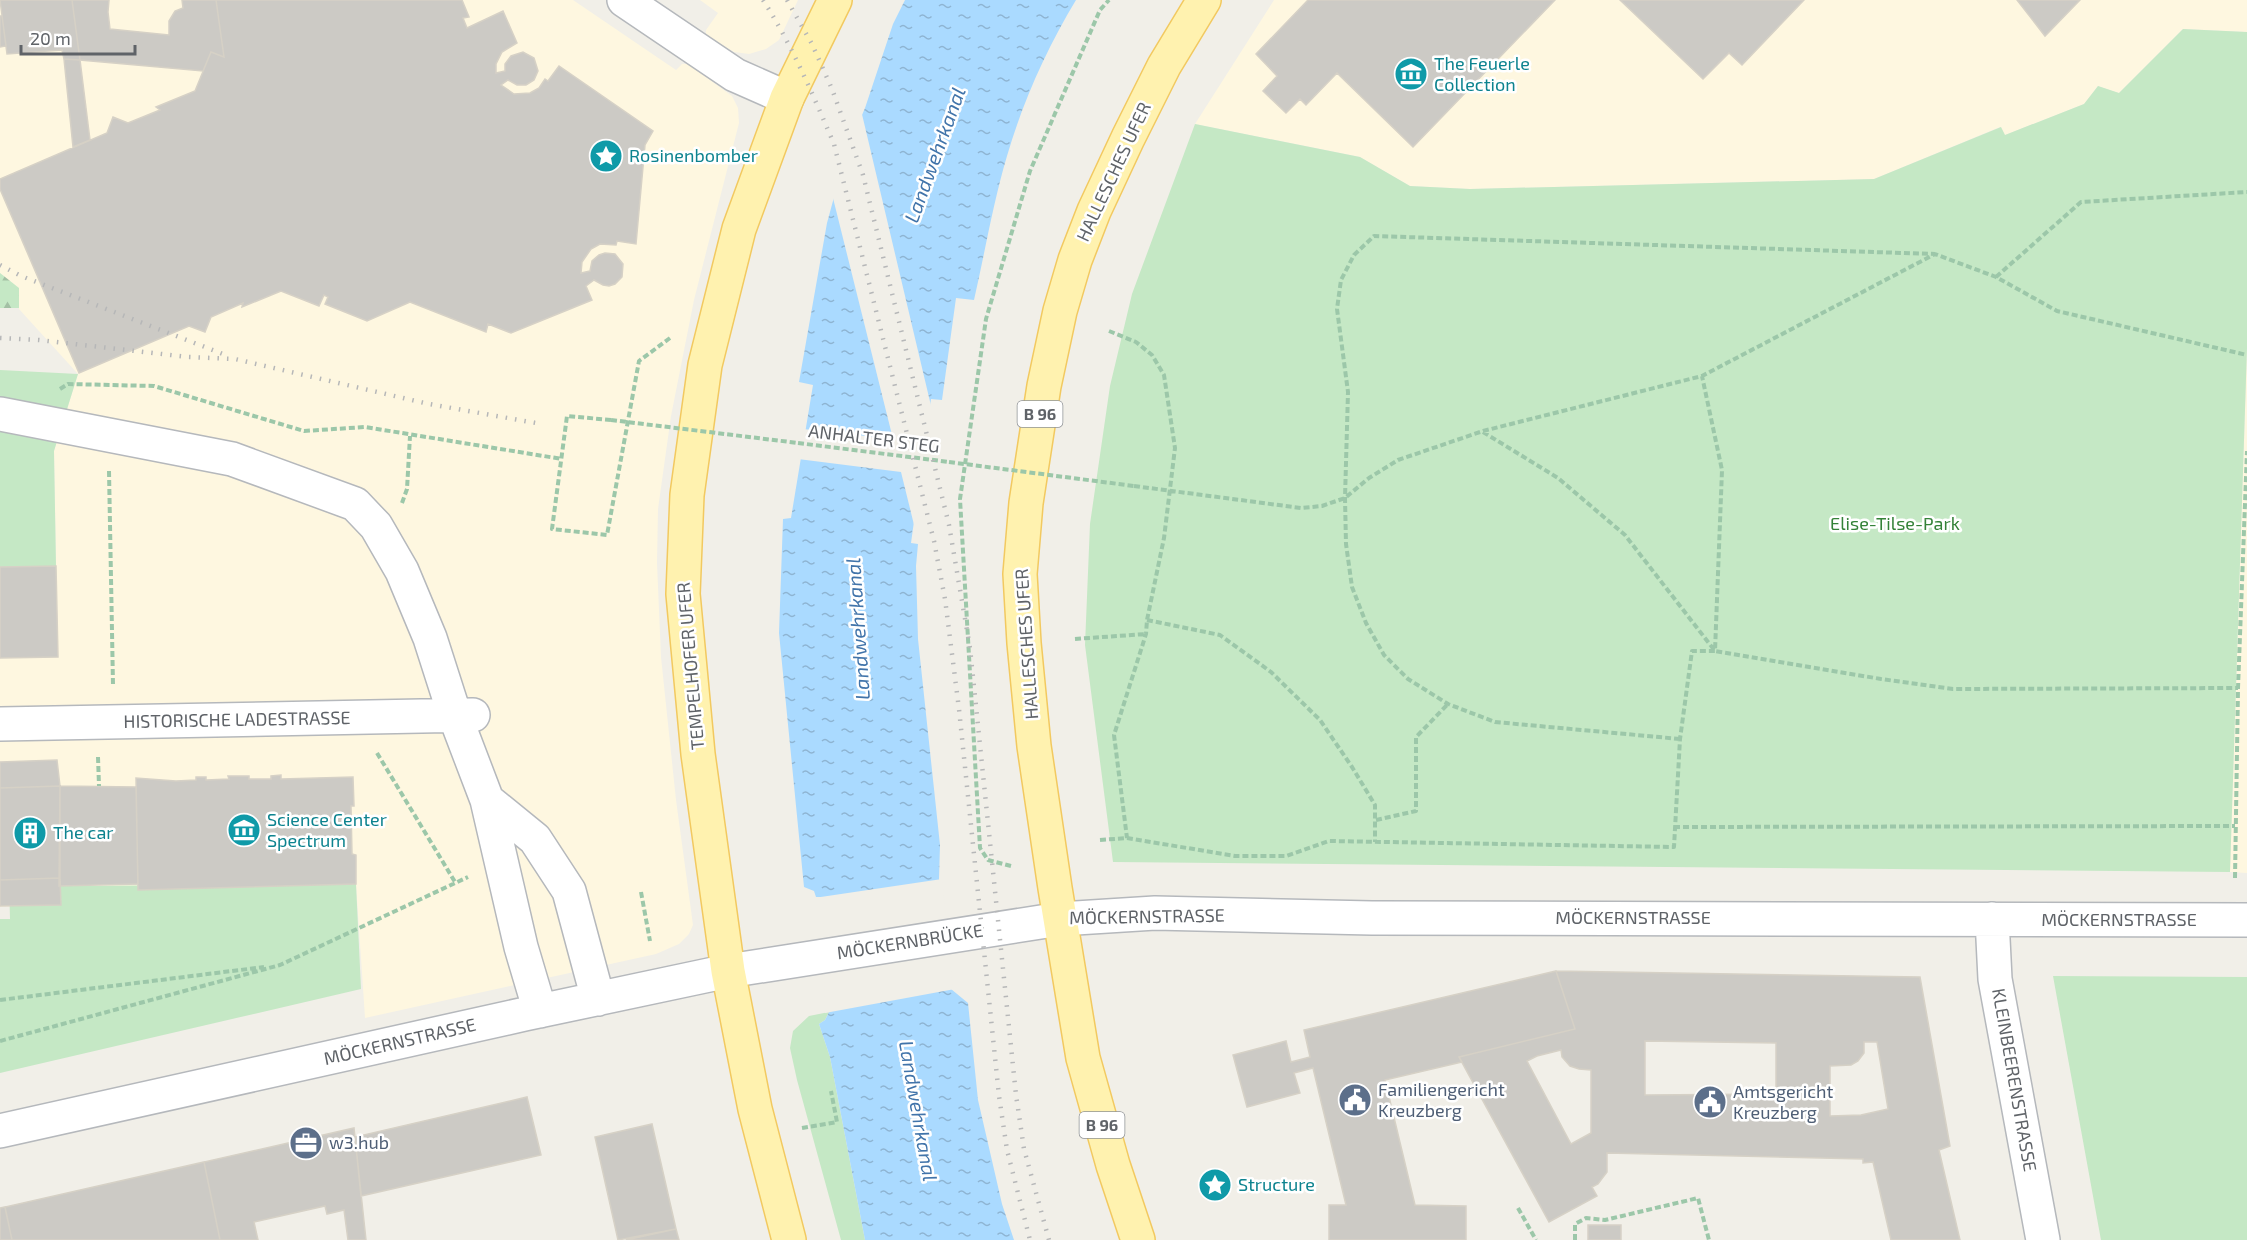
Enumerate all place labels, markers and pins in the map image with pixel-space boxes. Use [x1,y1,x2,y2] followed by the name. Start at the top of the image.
[1434,52,1530,95] place label: The Feuerle Collection
[1393,56,1429,92] museum icon: The Feuerle Collection
[588,138,624,174] place icon: Rosinenbomber
[629,144,758,166] place label: Rosinenbomber
[267,808,387,851] place label: Science Center Spectrum
[226,812,262,848] museum icon: Science Center Spectrum
[12,815,48,851] building icon: The car
[53,821,114,843] place label: The car
[1378,1078,1505,1121] place label: Familiengericht Kreuzberg
[1733,1080,1834,1123] place label: Amtsgericht Kreuzberg
[1337,1082,1373,1118] public building icon: Familiengericht Kreuzberg
[1692,1084,1728,1120] public building icon: Amtsgericht Kreuzberg
[288,1125,324,1161] office icon: w3.hub
[329,1131,389,1153] place label: w3.hub
[1197,1167,1233,1203] place icon: Structure
[1238,1173,1315,1195] place label: Structure

